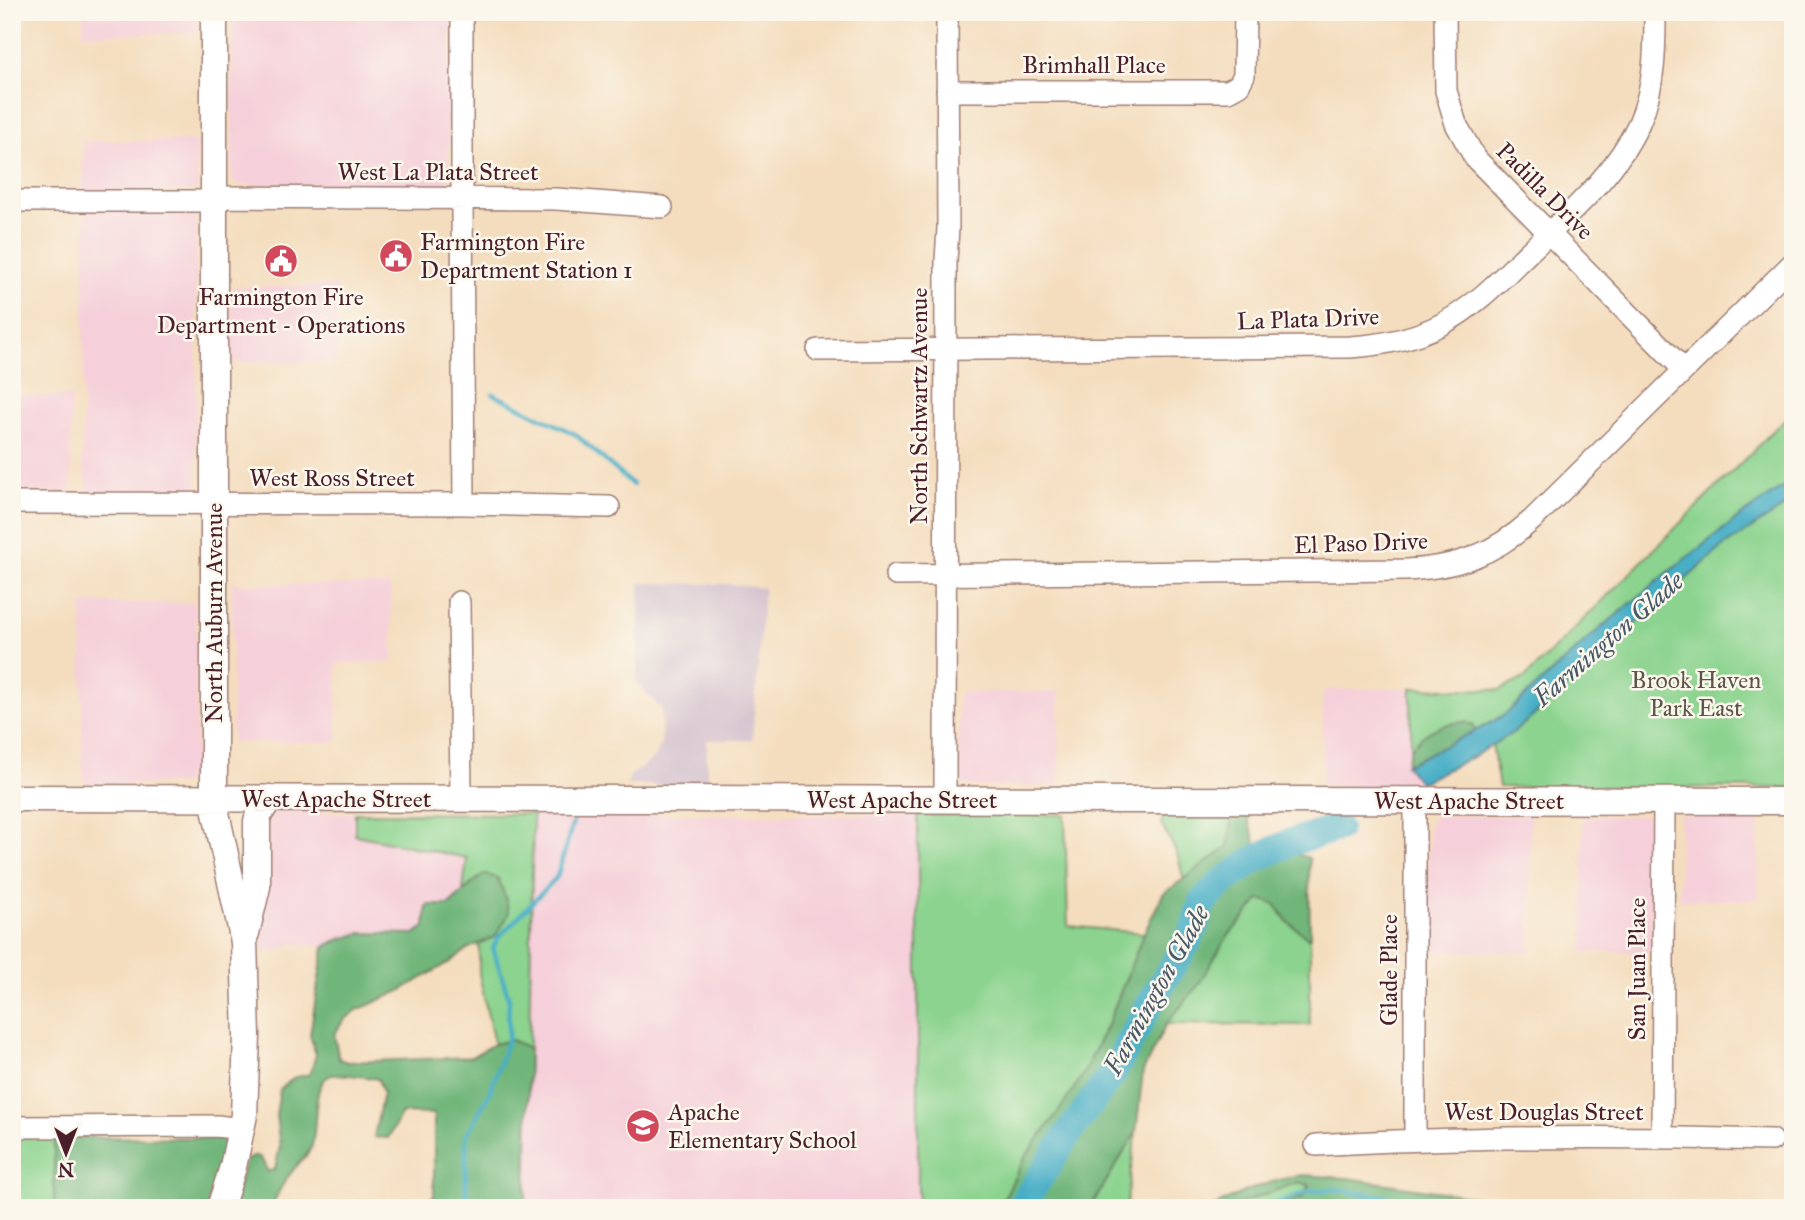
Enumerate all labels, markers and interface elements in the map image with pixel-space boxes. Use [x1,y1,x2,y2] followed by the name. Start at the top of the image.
[1022,50,1166,80] street label: Brimhall Place
[1490,136,1600,246] street label: Padilla Drive
[337,157,539,187] street label: West La Plata Street
[420,227,633,285] place label: Farmington Fire Department Station 1
[377,237,415,275] public building icon: Farmington Fire Department Station 1
[262,242,300,280] public building icon: Farmington Fire Department - Operations
[157,282,405,340] place label: Farmington Fire Department - Operations
[904,288,934,524] street label: North Schwartz Avenue
[1236,302,1380,336] street label: La Plata Drive
[249,463,415,493] street label: West Ross Street
[199,503,229,723] street label: North Auburn Avenue
[1294,526,1428,560] street label: El Paso Drive
[1525,564,1691,714] water label: Farmington Glade
[1631,665,1761,723] park label: Brook Haven Park East
[241,784,432,814] street label: West Apache Street
[807,785,998,815] street label: West Apache Street
[1374,786,1565,816] street label: West Apache Street
[1096,898,1216,1081] water label: Farmington Glade
[1622,898,1652,1040] street label: San Juan Place
[1374,914,1404,1026] street label: Glade Place
[667,1097,857,1155] place label: Apache Elementary School
[1444,1097,1644,1127] street label: West Douglas Street
[624,1107,662,1145] school or university icon: Apache Elementary School
[32,1118,102,1188] north arrow
[58,1158,74,1181] text: N

